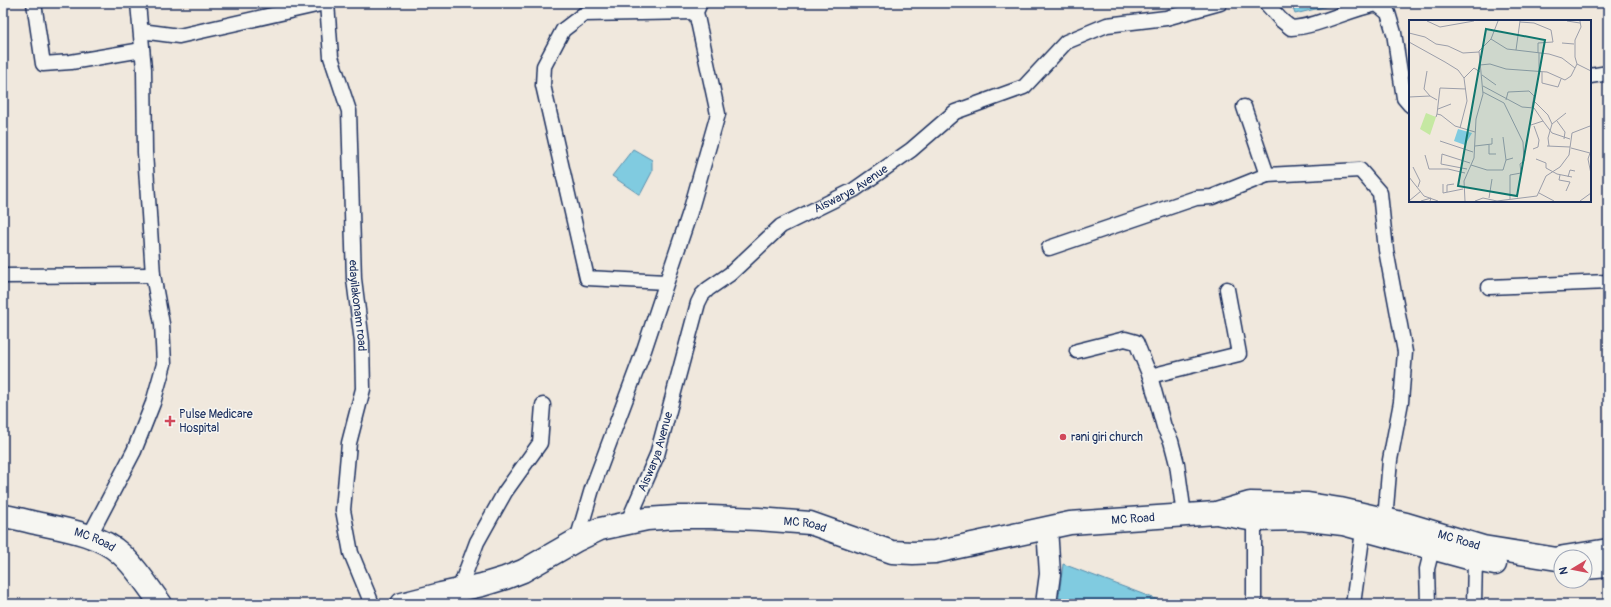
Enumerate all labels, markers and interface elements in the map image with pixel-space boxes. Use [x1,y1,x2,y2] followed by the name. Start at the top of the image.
[1409,20,1591,202] inset map
[811,161,891,217] street label: Aiswarya Avenue
[345,260,369,352] street label: edayilakonam road
[179,407,253,436] place label: Pulse Medicare Hospital
[635,410,676,494] street label: Aiswarya Avenue
[164,415,176,427] marker: Pulse Medicare Hospital
[1071,430,1143,445] place label: rani giri church
[1058,432,1068,442] marker: rani giri church
[1111,510,1155,528] street label: MC Road
[783,514,829,536] street label: MC Road
[72,525,118,555] street label: MC Road
[1436,527,1482,554] street label: MC Road
[1553,549,1593,589] north arrow
[1556,565,1571,575] text: N

